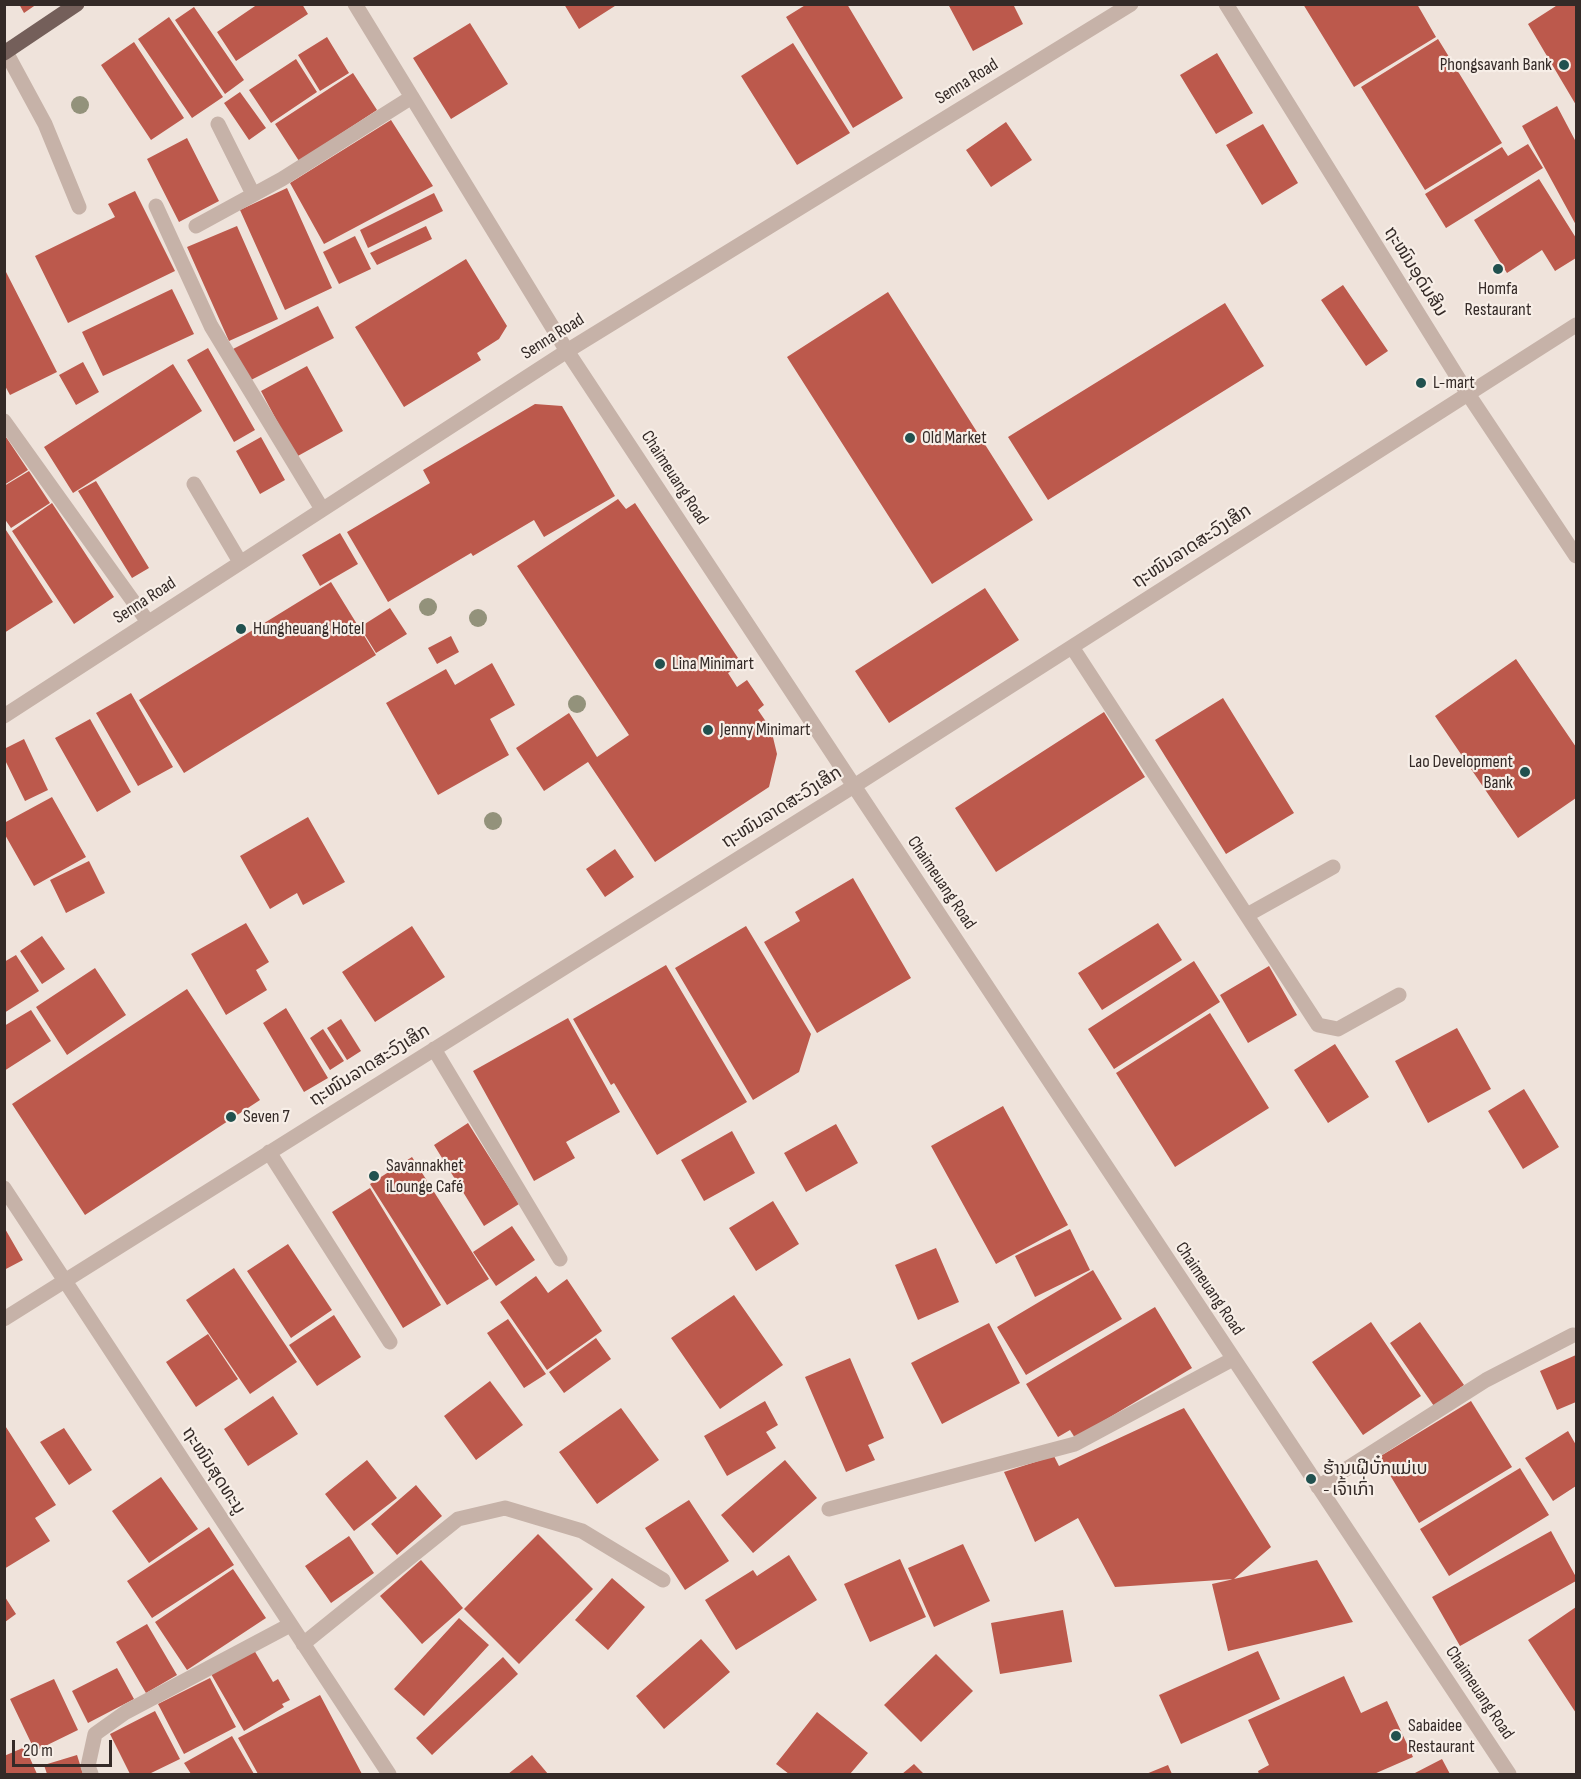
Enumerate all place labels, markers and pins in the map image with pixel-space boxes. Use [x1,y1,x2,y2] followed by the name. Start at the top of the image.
[1440,54,1552,76] place label: Phongsavanh Bank
[1557,58,1571,72] marker: Phongsavanh Bank
[1491,262,1505,276] marker: Homfa Restaurant
[1465,278,1531,320] place label: Homfa Restaurant
[1433,372,1475,394] place label: L-mart
[1414,376,1428,390] marker: L-mart
[922,427,987,449] place label: Old Market
[903,431,917,445] marker: Old Market
[253,618,364,640] place label: Hungheuang Hotel
[234,622,248,636] marker: Hungheuang Hotel
[672,653,754,675] place label: Lina Minimart
[653,657,667,671] marker: Lina Minimart
[720,719,811,741] place label: Jenny Minimart
[701,723,715,737] marker: Jenny Minimart
[1409,751,1513,794] place label: Lao Development Bank
[1518,765,1532,779] marker: Lao Development Bank
[243,1106,290,1128] place label: Seven 7
[224,1110,238,1124] marker: Seven 7
[386,1155,464,1198] place label: Savannakhet iLounge Café
[367,1169,381,1183] marker: Savannakhet iLounge Café
[1323,1458,1428,1500] place label: ຮ້ານເຝີບັ໋ກແມ່ເບ - ເຈົ້າເກົ່າ
[1304,1472,1318,1486] marker: ຮ້ານເຝີບັ໋ກແມ່ເບ - ເຈົ້າເກົ່າ
[1408,1715,1475,1758] place label: Sabaidee Restaurant
[1389,1729,1403,1743] marker: Sabaidee Restaurant

